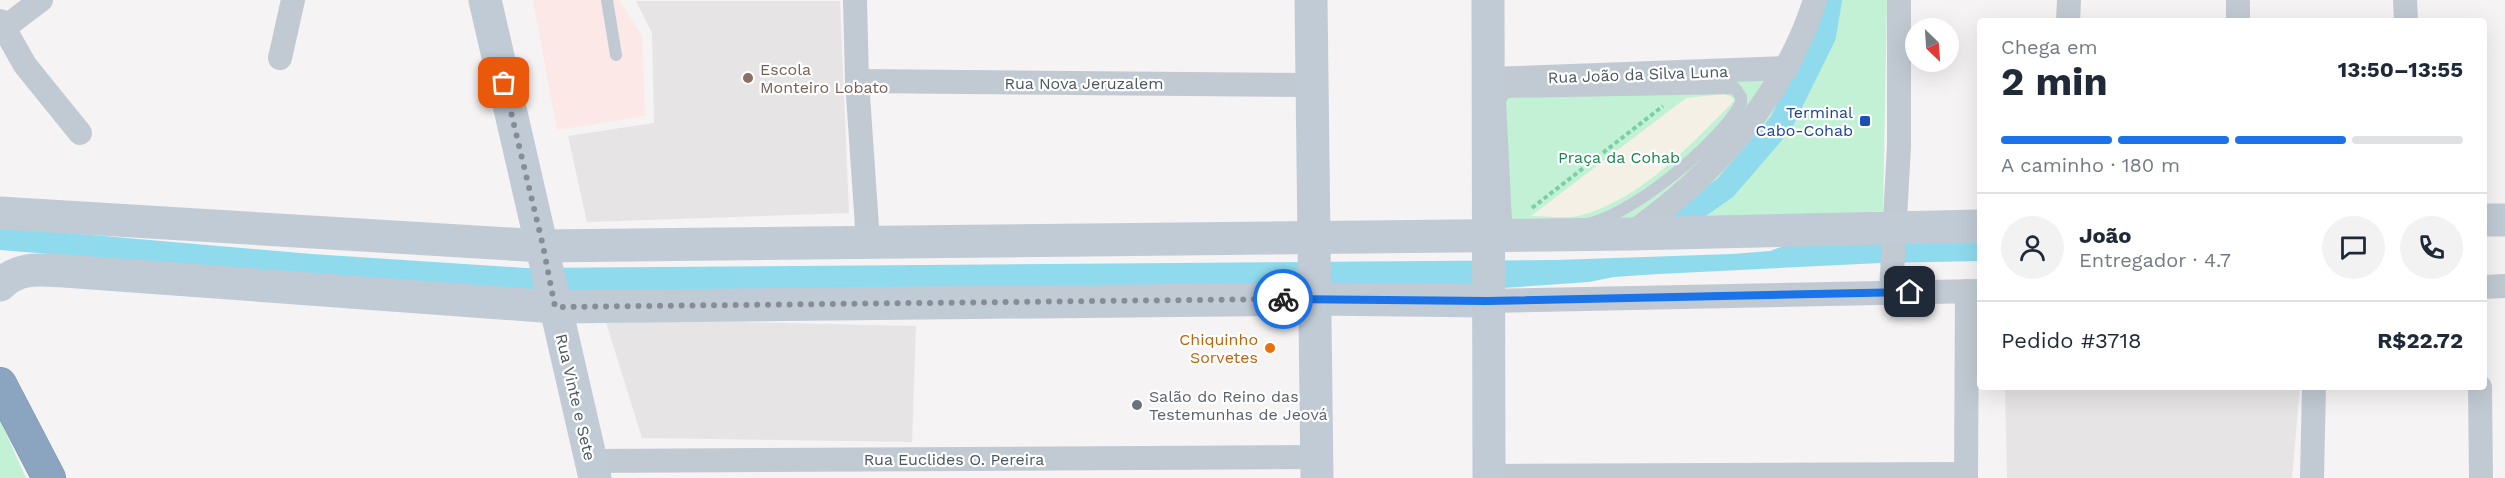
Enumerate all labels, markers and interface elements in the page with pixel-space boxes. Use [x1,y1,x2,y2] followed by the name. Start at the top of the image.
[1905,18,1959,72] north arrow
[1905,18,1959,72] map controls
[2001,35,2098,59] text: Chega em
[478,57,529,108] pin
[2338,57,2463,82] text: 13:50–13:55
[2001,59,2108,104] text: 2 min
[760,60,888,97] place label: Escola Monteiro Lobato
[1548,62,1728,87] street label: Rua João da Silva Luna
[487,66,520,99] icon: bag
[741,71,755,85] marker: Escola Monteiro Lobato
[1004,74,1164,93] street label: Rua Nova Jeruzalem
[1756,103,1853,140] place label: Terminal Cabo-Cohab
[1858,114,1872,128] marker: Terminal Cabo-Cohab
[1558,148,1680,167] park label: Praça da Cohab
[2001,153,2180,177] text: A caminho · 180 m
[2001,216,2064,279] button: person
[2322,216,2385,279] button: chat
[2400,216,2463,279] button: phone
[2079,223,2131,248] text: João
[2079,248,2231,272] text: Entregador · 4.7
[1884,266,1935,317] pin
[1253,269,1313,329] courier
[1893,275,1926,308] icon: home
[1267,283,1300,316] icon: bike
[2001,328,2142,353] text: Pedido #3718
[2377,328,2463,353] text: R$22.72
[1179,330,1258,367] place label: Chiquinho Sorvetes
[552,332,599,462] street label: Rua Vinte e Sete
[1263,341,1277,355] marker: Chiquinho Sorvetes
[1149,387,1328,424] place label: Salão do Reino das Testemunhas de Jeová
[1130,398,1144,412] marker: Salão do Reino das Testemunhas de Jeová
[864,450,1044,469] street label: Rua Euclides O. Pereira

